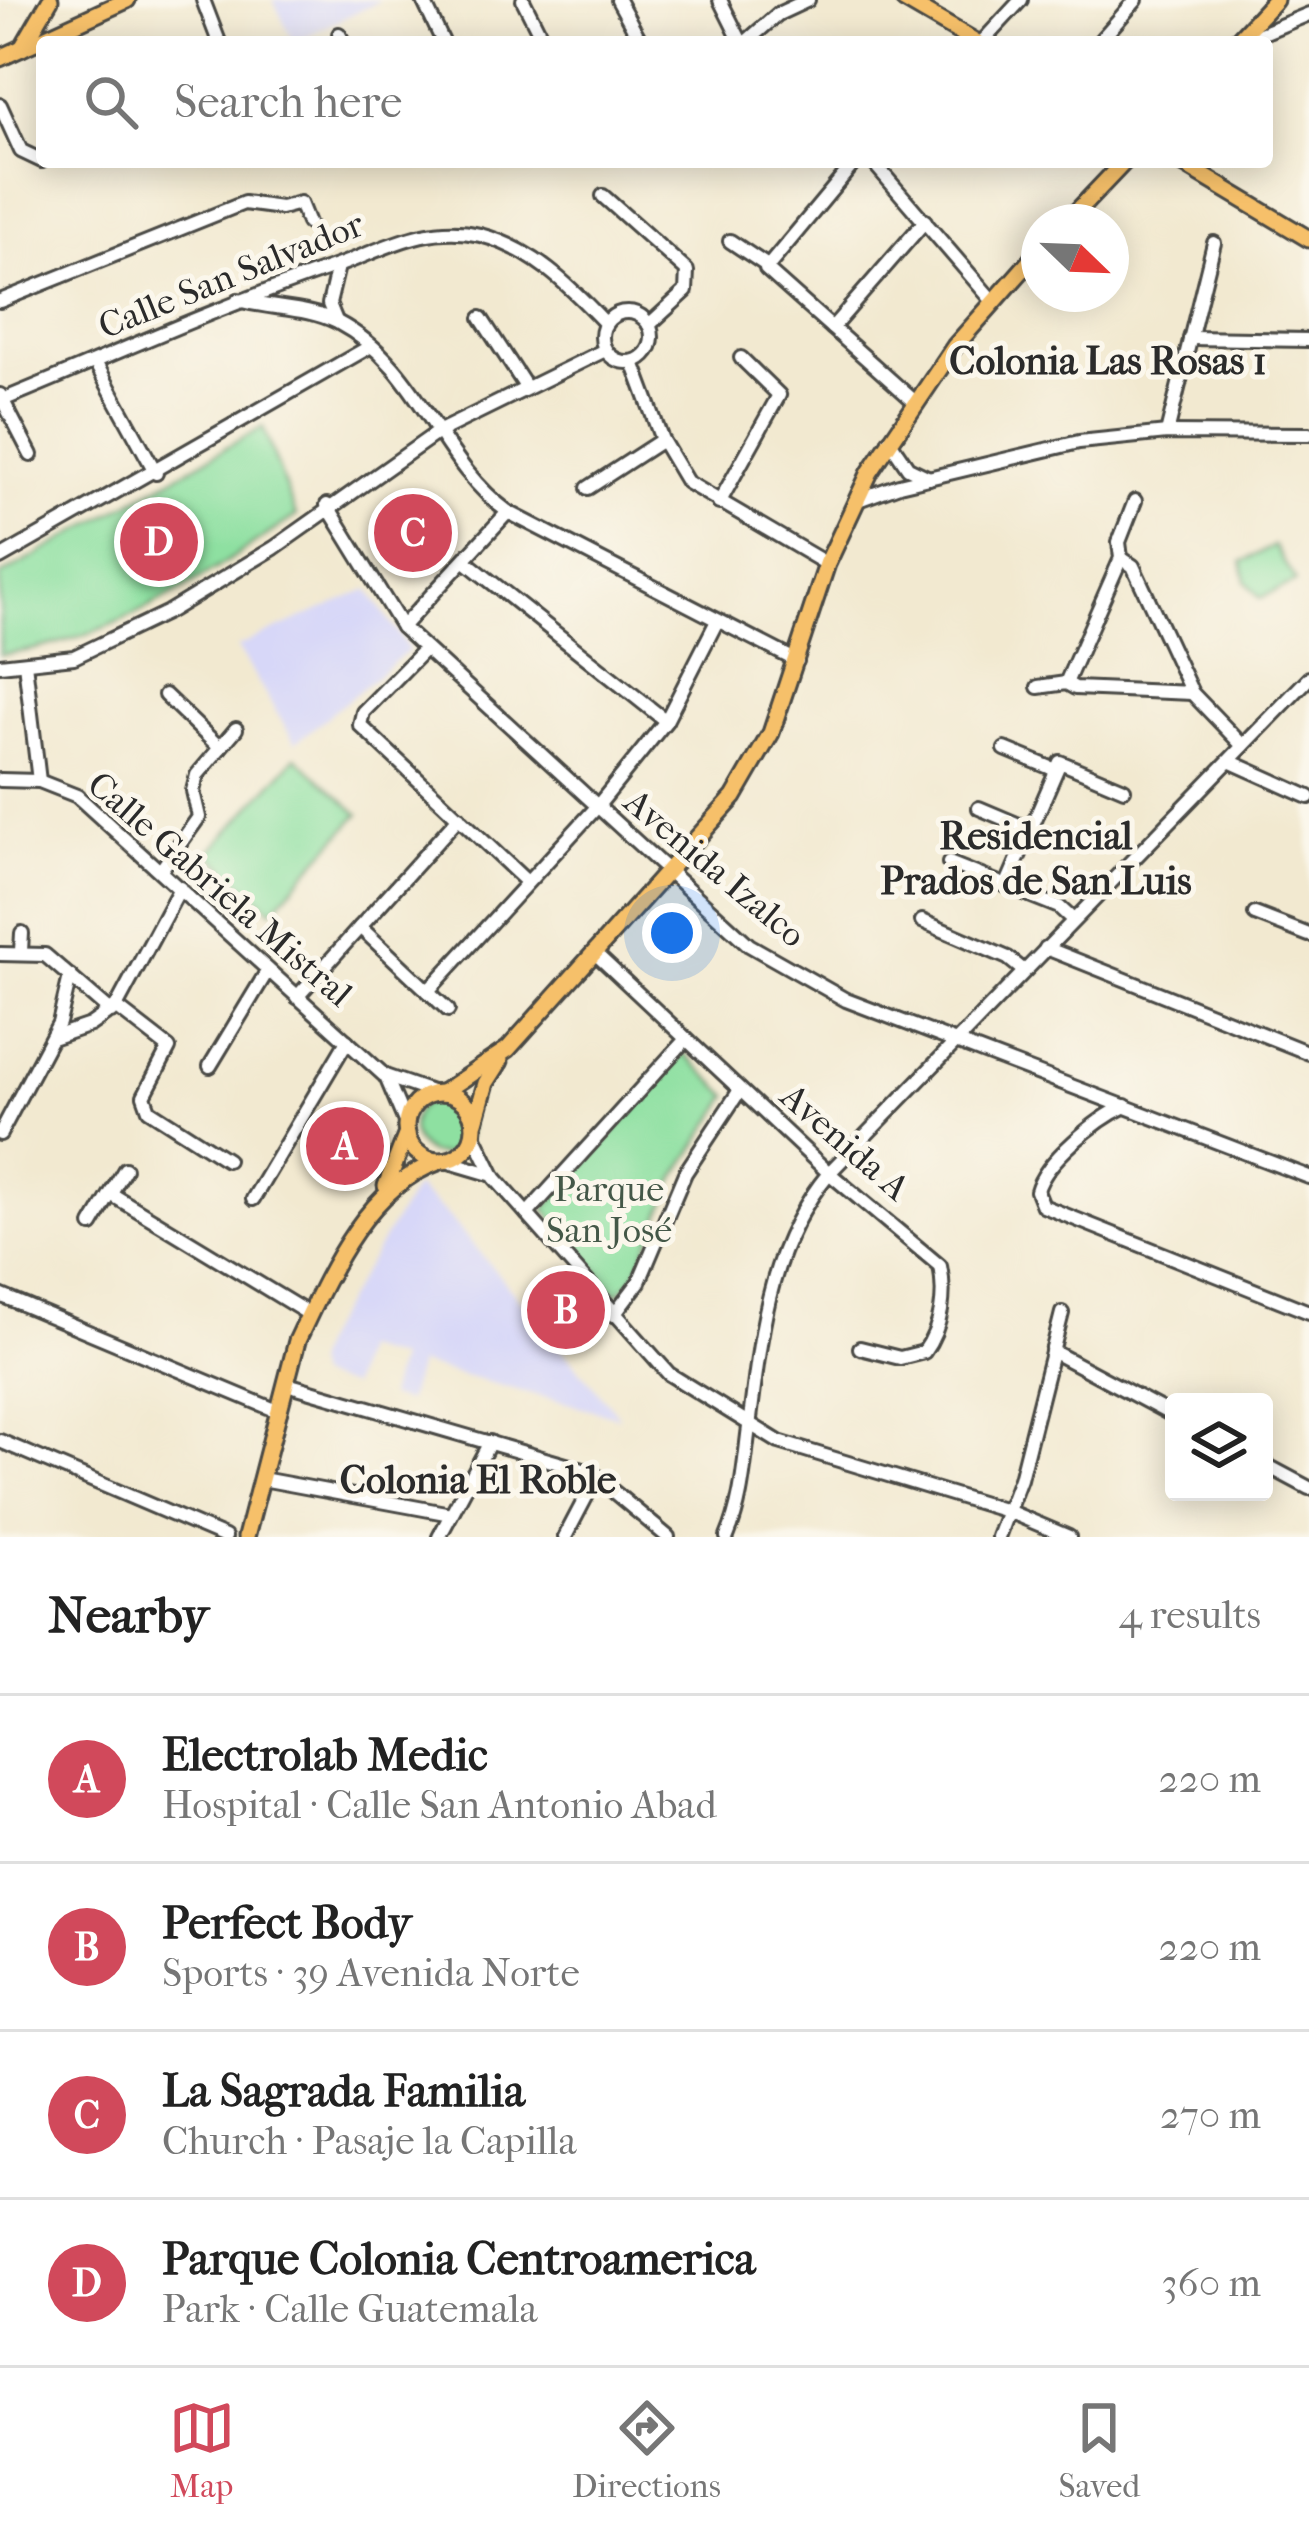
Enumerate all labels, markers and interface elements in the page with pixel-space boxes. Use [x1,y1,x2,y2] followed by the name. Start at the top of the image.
[36,36,1273,168] search box
[78,69,144,135] icon: search
[174,76,402,129] text: Search here
[92,202,370,347] street label: Calle San Salvador
[1021,204,1129,312] north arrow
[949,338,1267,384] district label: Colonia Las Rosas 1
[374,488,452,578] pin: C
[120,497,198,587] pin: D
[79,763,361,1015] street label: Calle Gabriela Mistral
[614,779,814,956] street label: Avenida Izalco
[880,813,1192,904] district label: Residencial Prados de San Luis
[642,903,702,963] your location
[771,1074,918,1210] street label: Avenida A
[306,1101,384,1191] pin: A
[546,1168,672,1251] park label: Parque San José
[527,1265,605,1355] pin: B
[1165,1393,1273,1501] map controls
[1165,1393,1273,1501] button: layers
[340,1457,616,1503] district label: Colonia El Roble
[48,1585,209,1645] text: Nearby
[1119,1592,1261,1638] text: 4 results
[162,1729,488,1782] text: Electrolab Medic
[74,1756,100,1802] text: A
[1159,1756,1261,1802] text: 220 m
[162,1782,717,1828] text: Hospital · Calle San Antonio Abad
[162,1897,412,1950] text: Perfect Body
[74,1924,100,1970] text: B
[1159,1924,1261,1970] text: 220 m
[162,1950,580,1996] text: Sports · 39 Avenida Norte
[162,2065,525,2118] text: La Sagrada Familia
[74,2092,100,2138] text: C
[1160,2092,1261,2138] text: 270 m
[162,2118,576,2164] text: Church · Pasaje la Capilla
[162,2233,755,2286] text: Parque Colonia Centroamerica
[72,2260,102,2306] text: D
[1162,2260,1261,2306] text: 360 m
[162,2286,538,2332] text: Park · Calle Guatemala
[169,2395,235,2506] tab: Map
[572,2395,721,2506] tab: Directions
[1058,2395,1140,2506] tab: Saved

